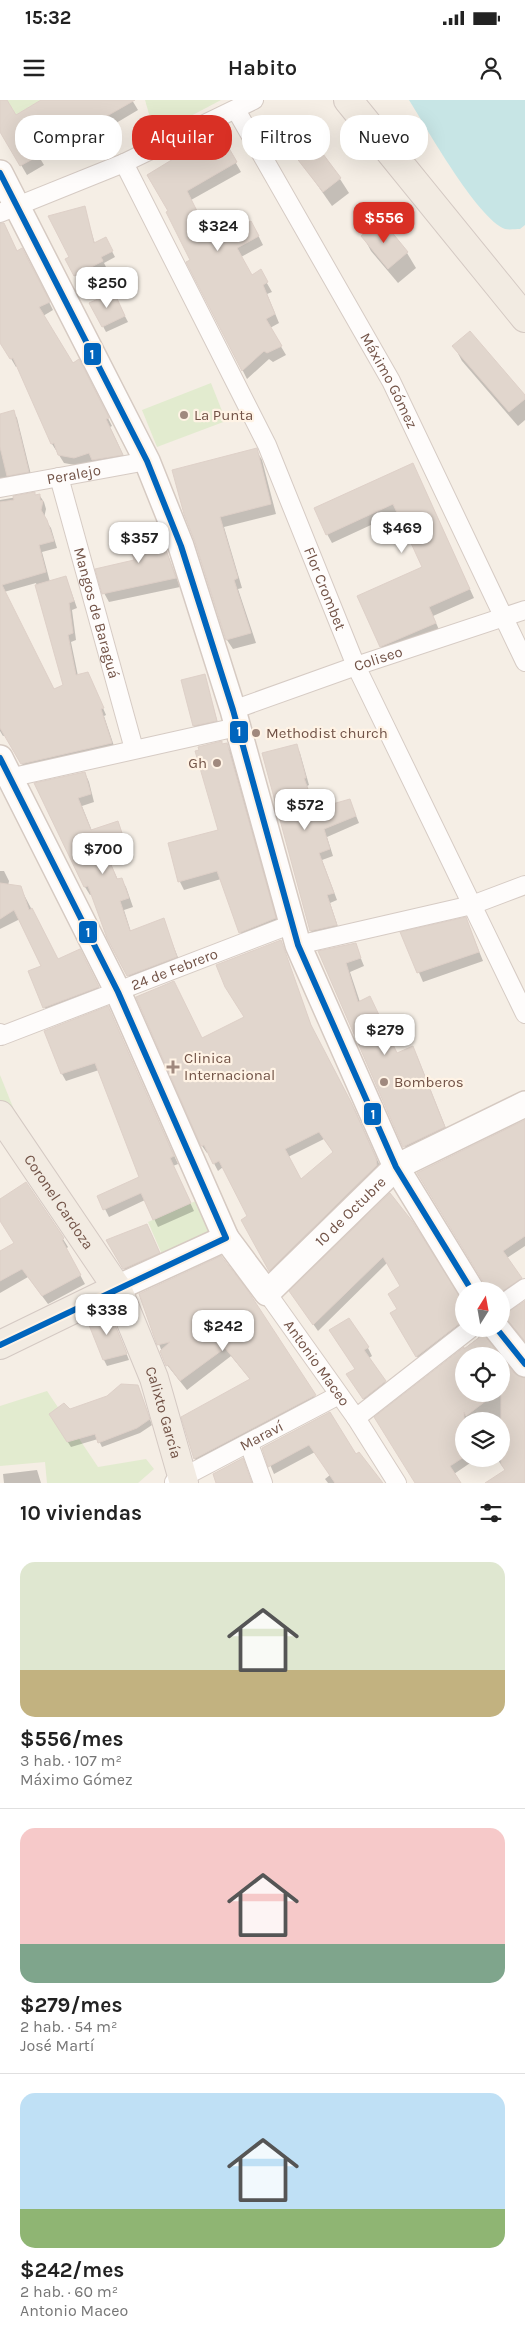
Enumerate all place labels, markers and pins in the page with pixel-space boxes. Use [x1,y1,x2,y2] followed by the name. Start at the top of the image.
[354,202,414,244] pin: $556
[188,210,248,252] pin: $324
[77,266,137,309] pin: $250
[194,406,253,424] place label: La Punta
[178,409,190,421] marker: La Punta
[372,512,432,554] pin: $469
[109,522,169,564] pin: $357
[266,724,388,742] place label: Methodist church
[250,727,262,739] marker: Methodist church
[188,754,207,772] place label: Gh
[211,757,223,769] marker: Gh
[275,788,335,831] pin: $572
[73,832,133,875] pin: $700
[355,1014,415,1056] pin: $279
[184,1049,275,1084] place label: Clinica Internacional
[166,1060,180,1074] marker: Clinica Internacional
[394,1073,464,1091] place label: Bomberos
[378,1076,390,1088] marker: Bomberos
[77,1294,137,1336] pin: $338
[193,1310,253,1352] pin: $242

